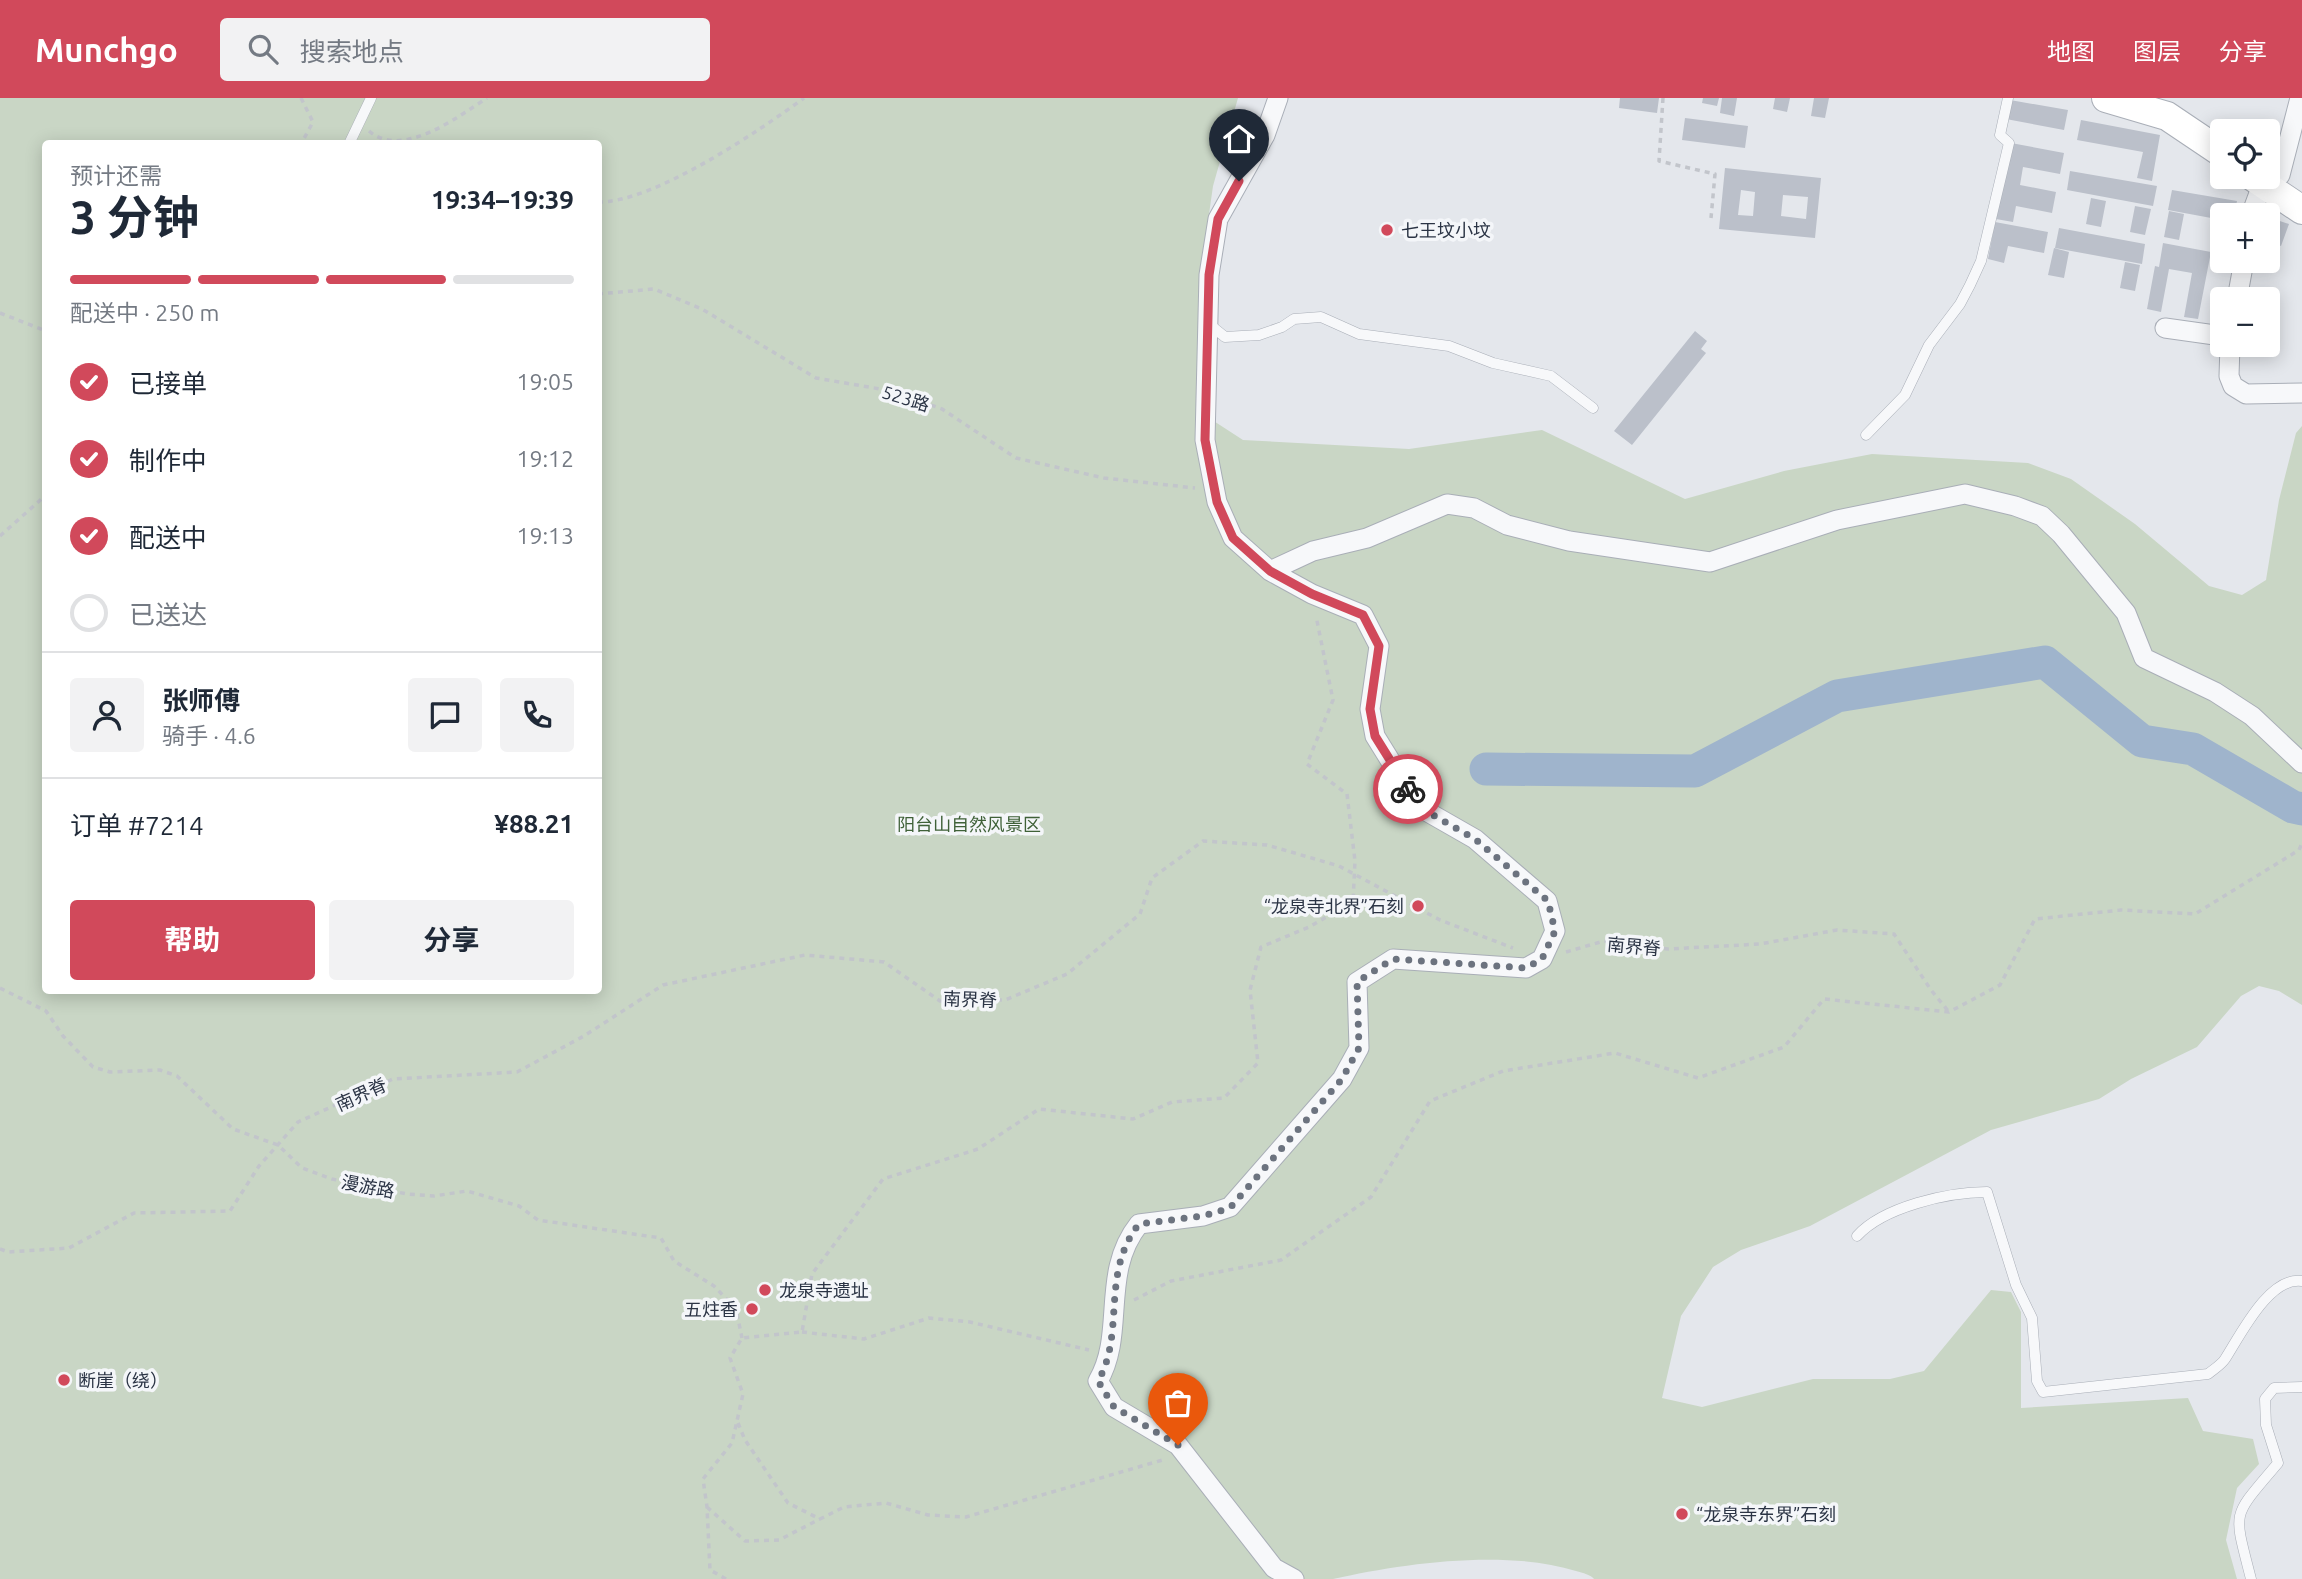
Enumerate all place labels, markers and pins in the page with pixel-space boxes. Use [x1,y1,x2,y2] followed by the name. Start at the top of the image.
[1209,109,1269,181] pin
[1401,220,1491,240] place label: 七王坟小坟
[1379,222,1395,238] marker: 七王坟小坟
[1264,896,1404,916] place label: “龙泉寺北界”石刻
[1410,898,1426,914] marker: “龙泉寺北界”石刻
[779,1280,869,1300] place label: 龙泉寺遗址
[757,1282,773,1298] marker: 龙泉寺遗址
[684,1299,738,1319] place label: 五炷香
[744,1301,760,1317] marker: 五炷香
[78,1370,168,1390] place label: 断崖（绕）
[56,1372,72,1388] marker: 断崖（绕）
[1148,1373,1208,1445] pin
[1696,1504,1836,1524] place label: “龙泉寺东界”石刻
[1674,1506,1690,1522] marker: “龙泉寺东界”石刻

